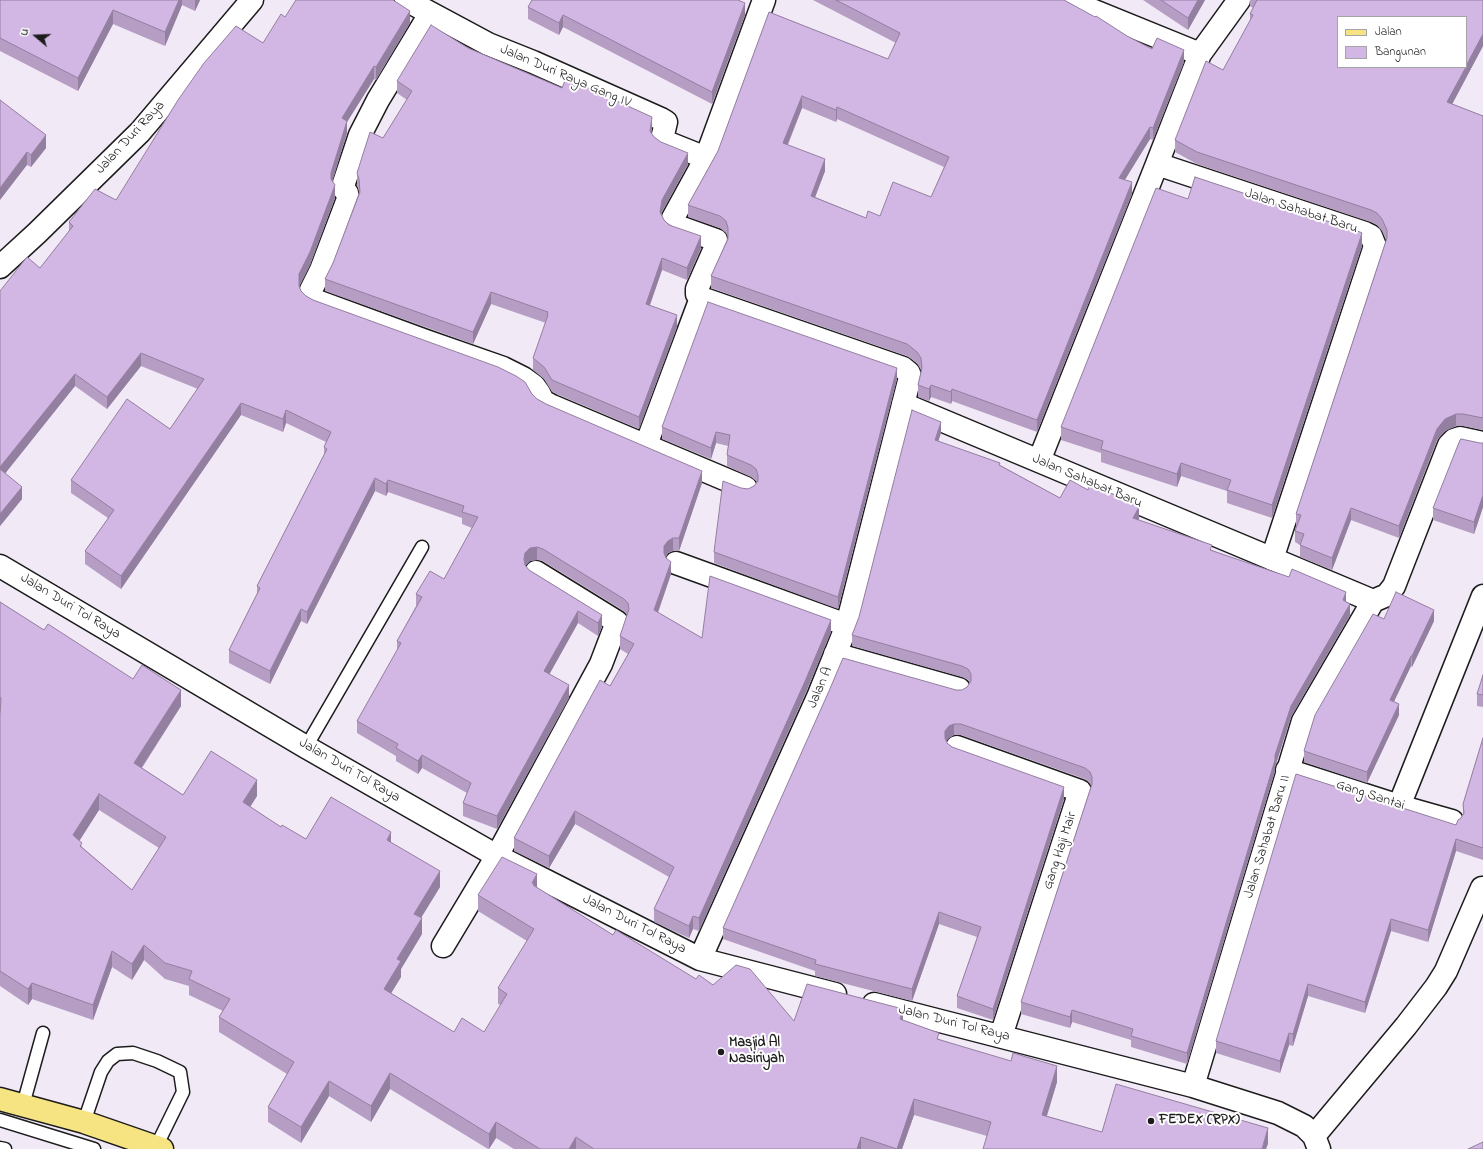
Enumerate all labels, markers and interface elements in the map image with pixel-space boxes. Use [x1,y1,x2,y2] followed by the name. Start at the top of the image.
[16,16,56,56] north arrow
[1337,16,1467,68] legend
[1375,23,1402,41] text: Jalan
[16,26,33,38] text: U
[497,42,633,112] street label: Jalan Duri Raya Gang IV
[1375,43,1426,61] text: Bangunan
[93,98,169,178] street label: Jalan Duri Raya
[1242,186,1360,238] street label: Jalan Sahabat Baru
[1029,451,1145,513] street label: Jalan Sahabat Baru
[17,570,123,644] street label: Jalan Duri Tol Raya
[805,665,837,711] street label: Jalan A
[295,735,403,807] street label: Jalan Duri Tol Raya
[1241,773,1295,901] street label: Jalan Sahabat Baru II
[1334,777,1406,815] street label: Gang Santai
[1041,810,1081,892] street label: Gang Haji Mair
[579,892,689,958] street label: Jalan Duri Tol Raya
[897,1002,1011,1046] street label: Jalan Duri Tol Raya
[729,1036,785,1068] place label: Masjid Al Nasiriyah
[716,1047,726,1057] marker: Masjid Al Nasiriyah
[1159,1113,1240,1129] place label: FEDEX (RPX)
[1146,1116,1156,1126] marker: FEDEX (RPX)

